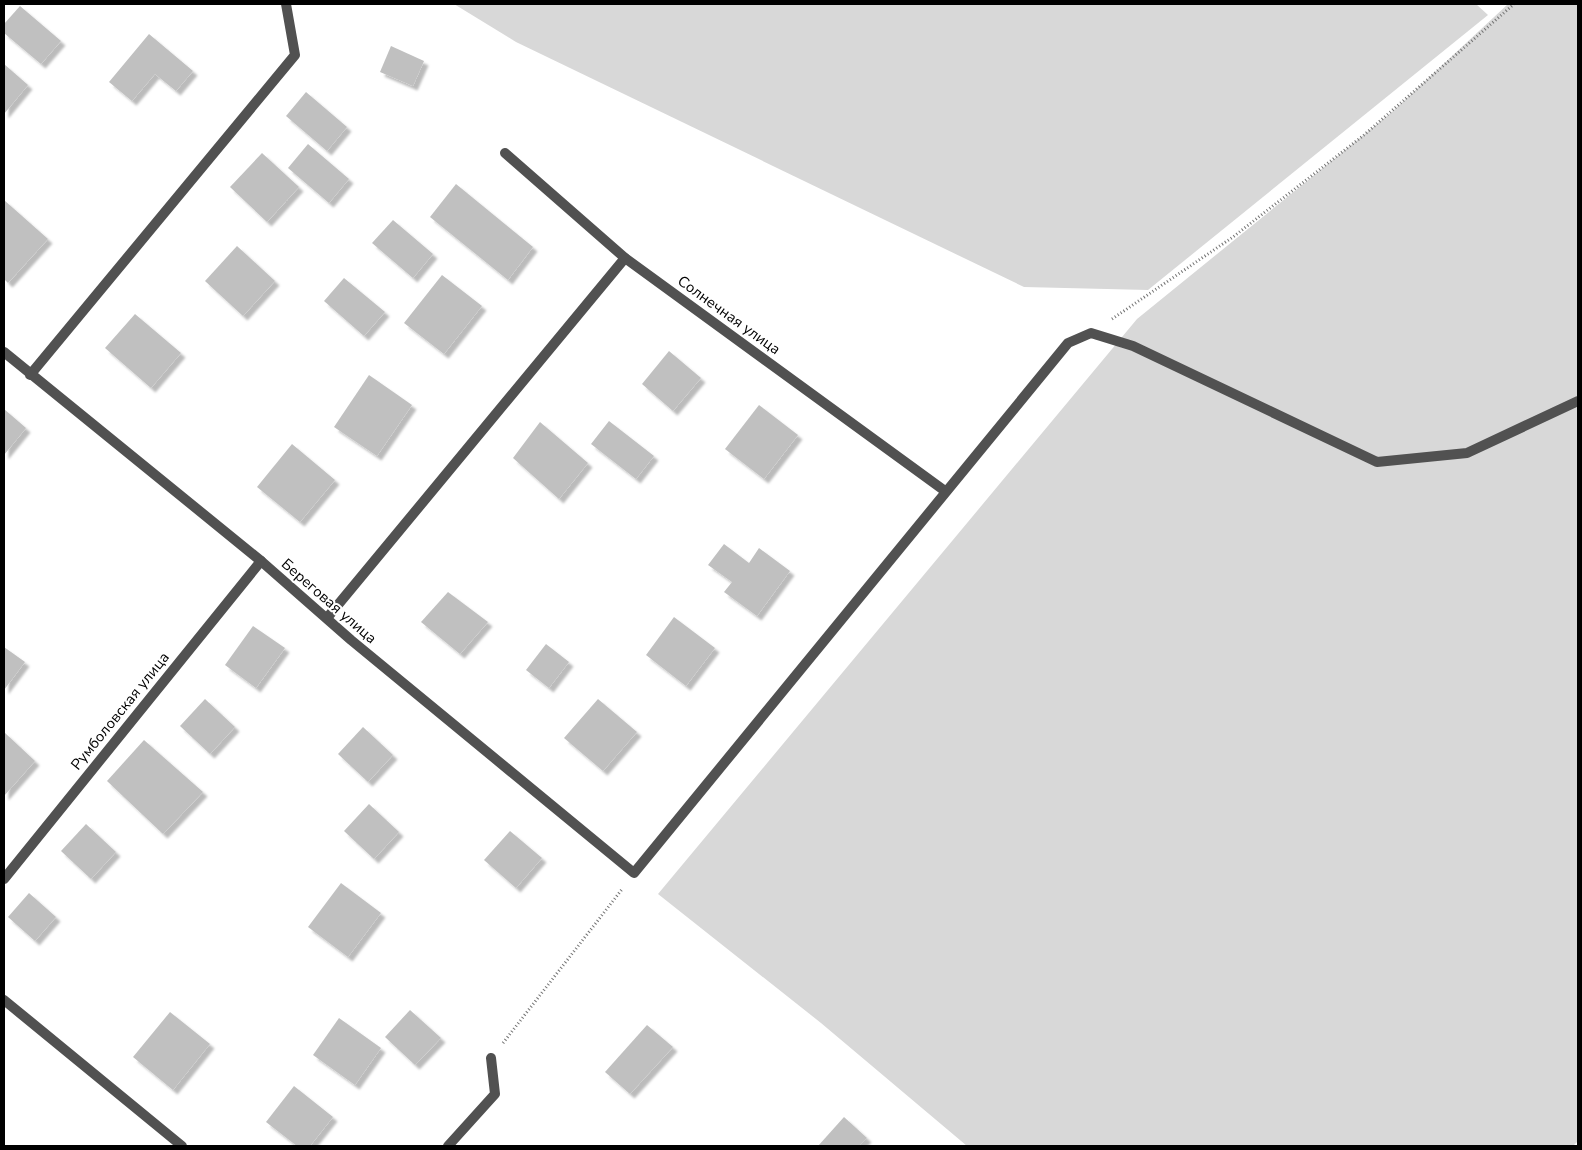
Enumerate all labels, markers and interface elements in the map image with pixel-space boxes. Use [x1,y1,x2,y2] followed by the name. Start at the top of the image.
[673,271,785,359] street label: Солнечная улица
[277,554,381,648] street label: Береговая улица
[66,648,174,774] street label: Румболовская улица

